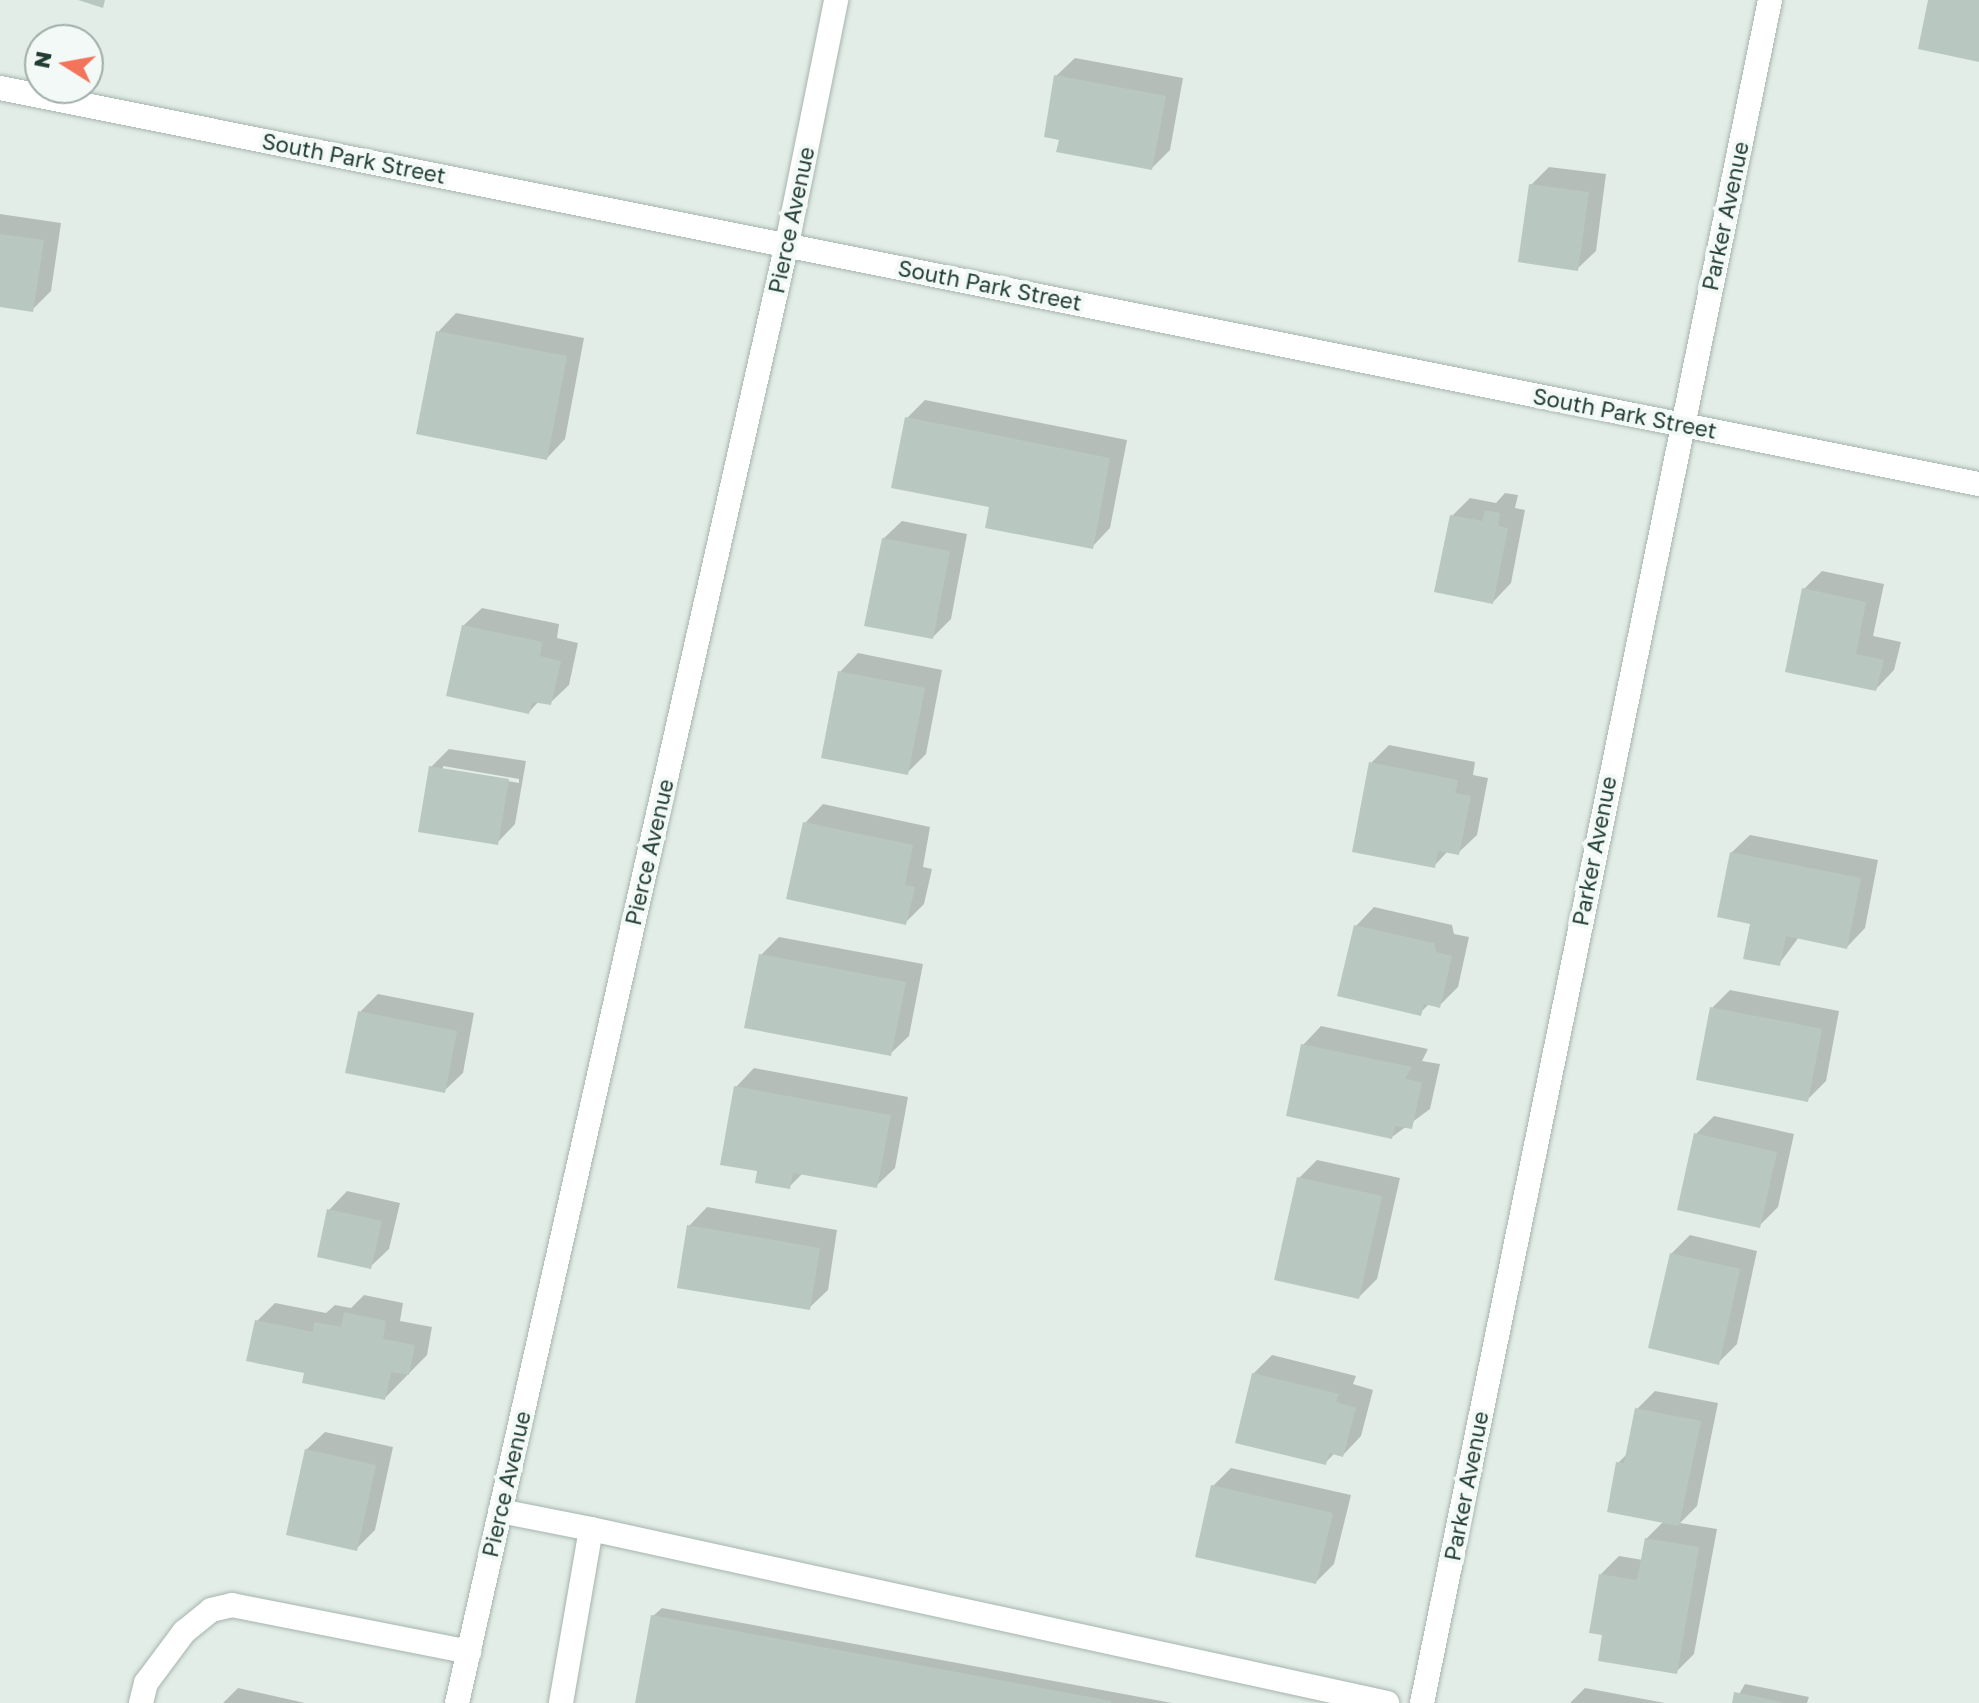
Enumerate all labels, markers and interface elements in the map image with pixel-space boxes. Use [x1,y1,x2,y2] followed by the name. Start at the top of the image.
[24,24,104,104] north arrow
[27,49,57,71] text: N
[260,127,448,189] street label: South Park Street
[1696,139,1754,293] street label: Parker Avenue
[763,144,819,296] street label: Pierce Avenue
[896,254,1084,316] street label: South Park Street
[1531,382,1719,444] street label: South Park Street
[1567,774,1621,928] street label: Parker Avenue
[619,776,679,928] street label: Pierce Avenue
[476,1408,536,1560] street label: Pierce Avenue
[1439,1409,1493,1563] street label: Parker Avenue

